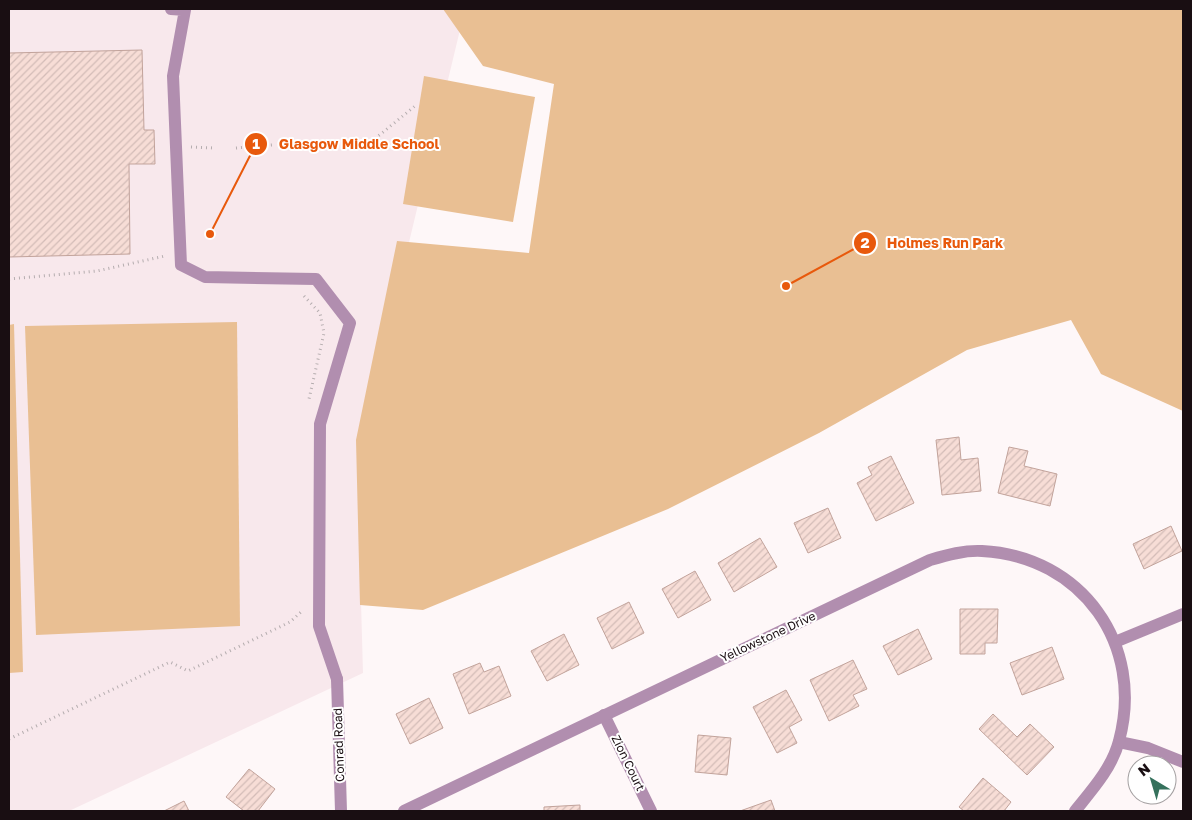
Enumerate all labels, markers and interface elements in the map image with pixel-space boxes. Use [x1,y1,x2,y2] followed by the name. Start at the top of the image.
[244,130,449,159] callout: Glasgow Middle School
[252,134,260,152] text: 1
[279,135,439,152] text: Glasgow Middle School
[852,229,1014,258] callout: Holmes Run Park
[860,233,870,251] text: 2
[887,234,1003,251] text: Holmes Run Park
[718,608,818,665] street label: Yellowstone Drive
[330,708,347,782] street label: Conrad Road
[608,732,649,793] street label: Zion Court
[1127,755,1177,805] north arrow
[1134,759,1153,779] text: N

